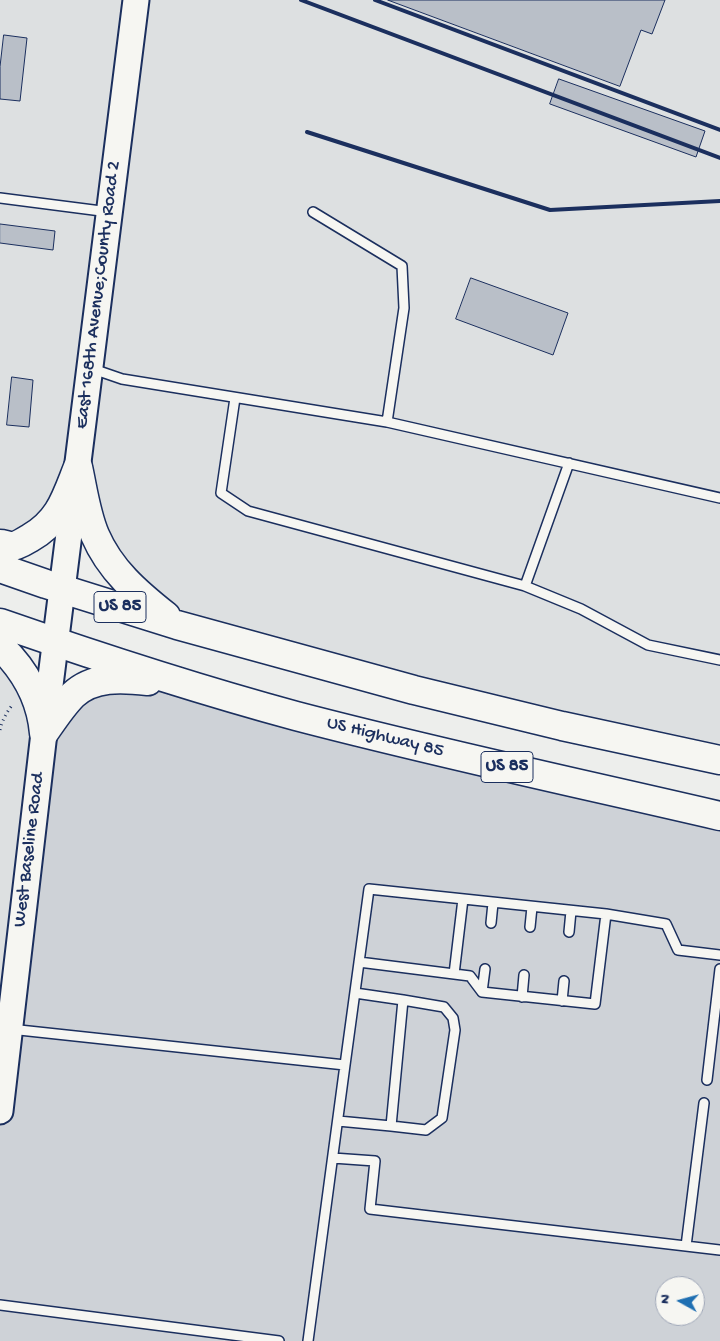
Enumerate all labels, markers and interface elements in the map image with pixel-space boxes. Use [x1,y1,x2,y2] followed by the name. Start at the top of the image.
[71,160,127,430] street label: East 168th Avenue;County Road 2
[94,592,146,622] road number: US 85
[324,712,446,764] street label: US Highway 85
[481,752,533,782] road number: US 85
[9,771,51,929] street label: West Baseline Road
[655,1276,705,1326] north arrow
[657,1294,675,1305] text: N

